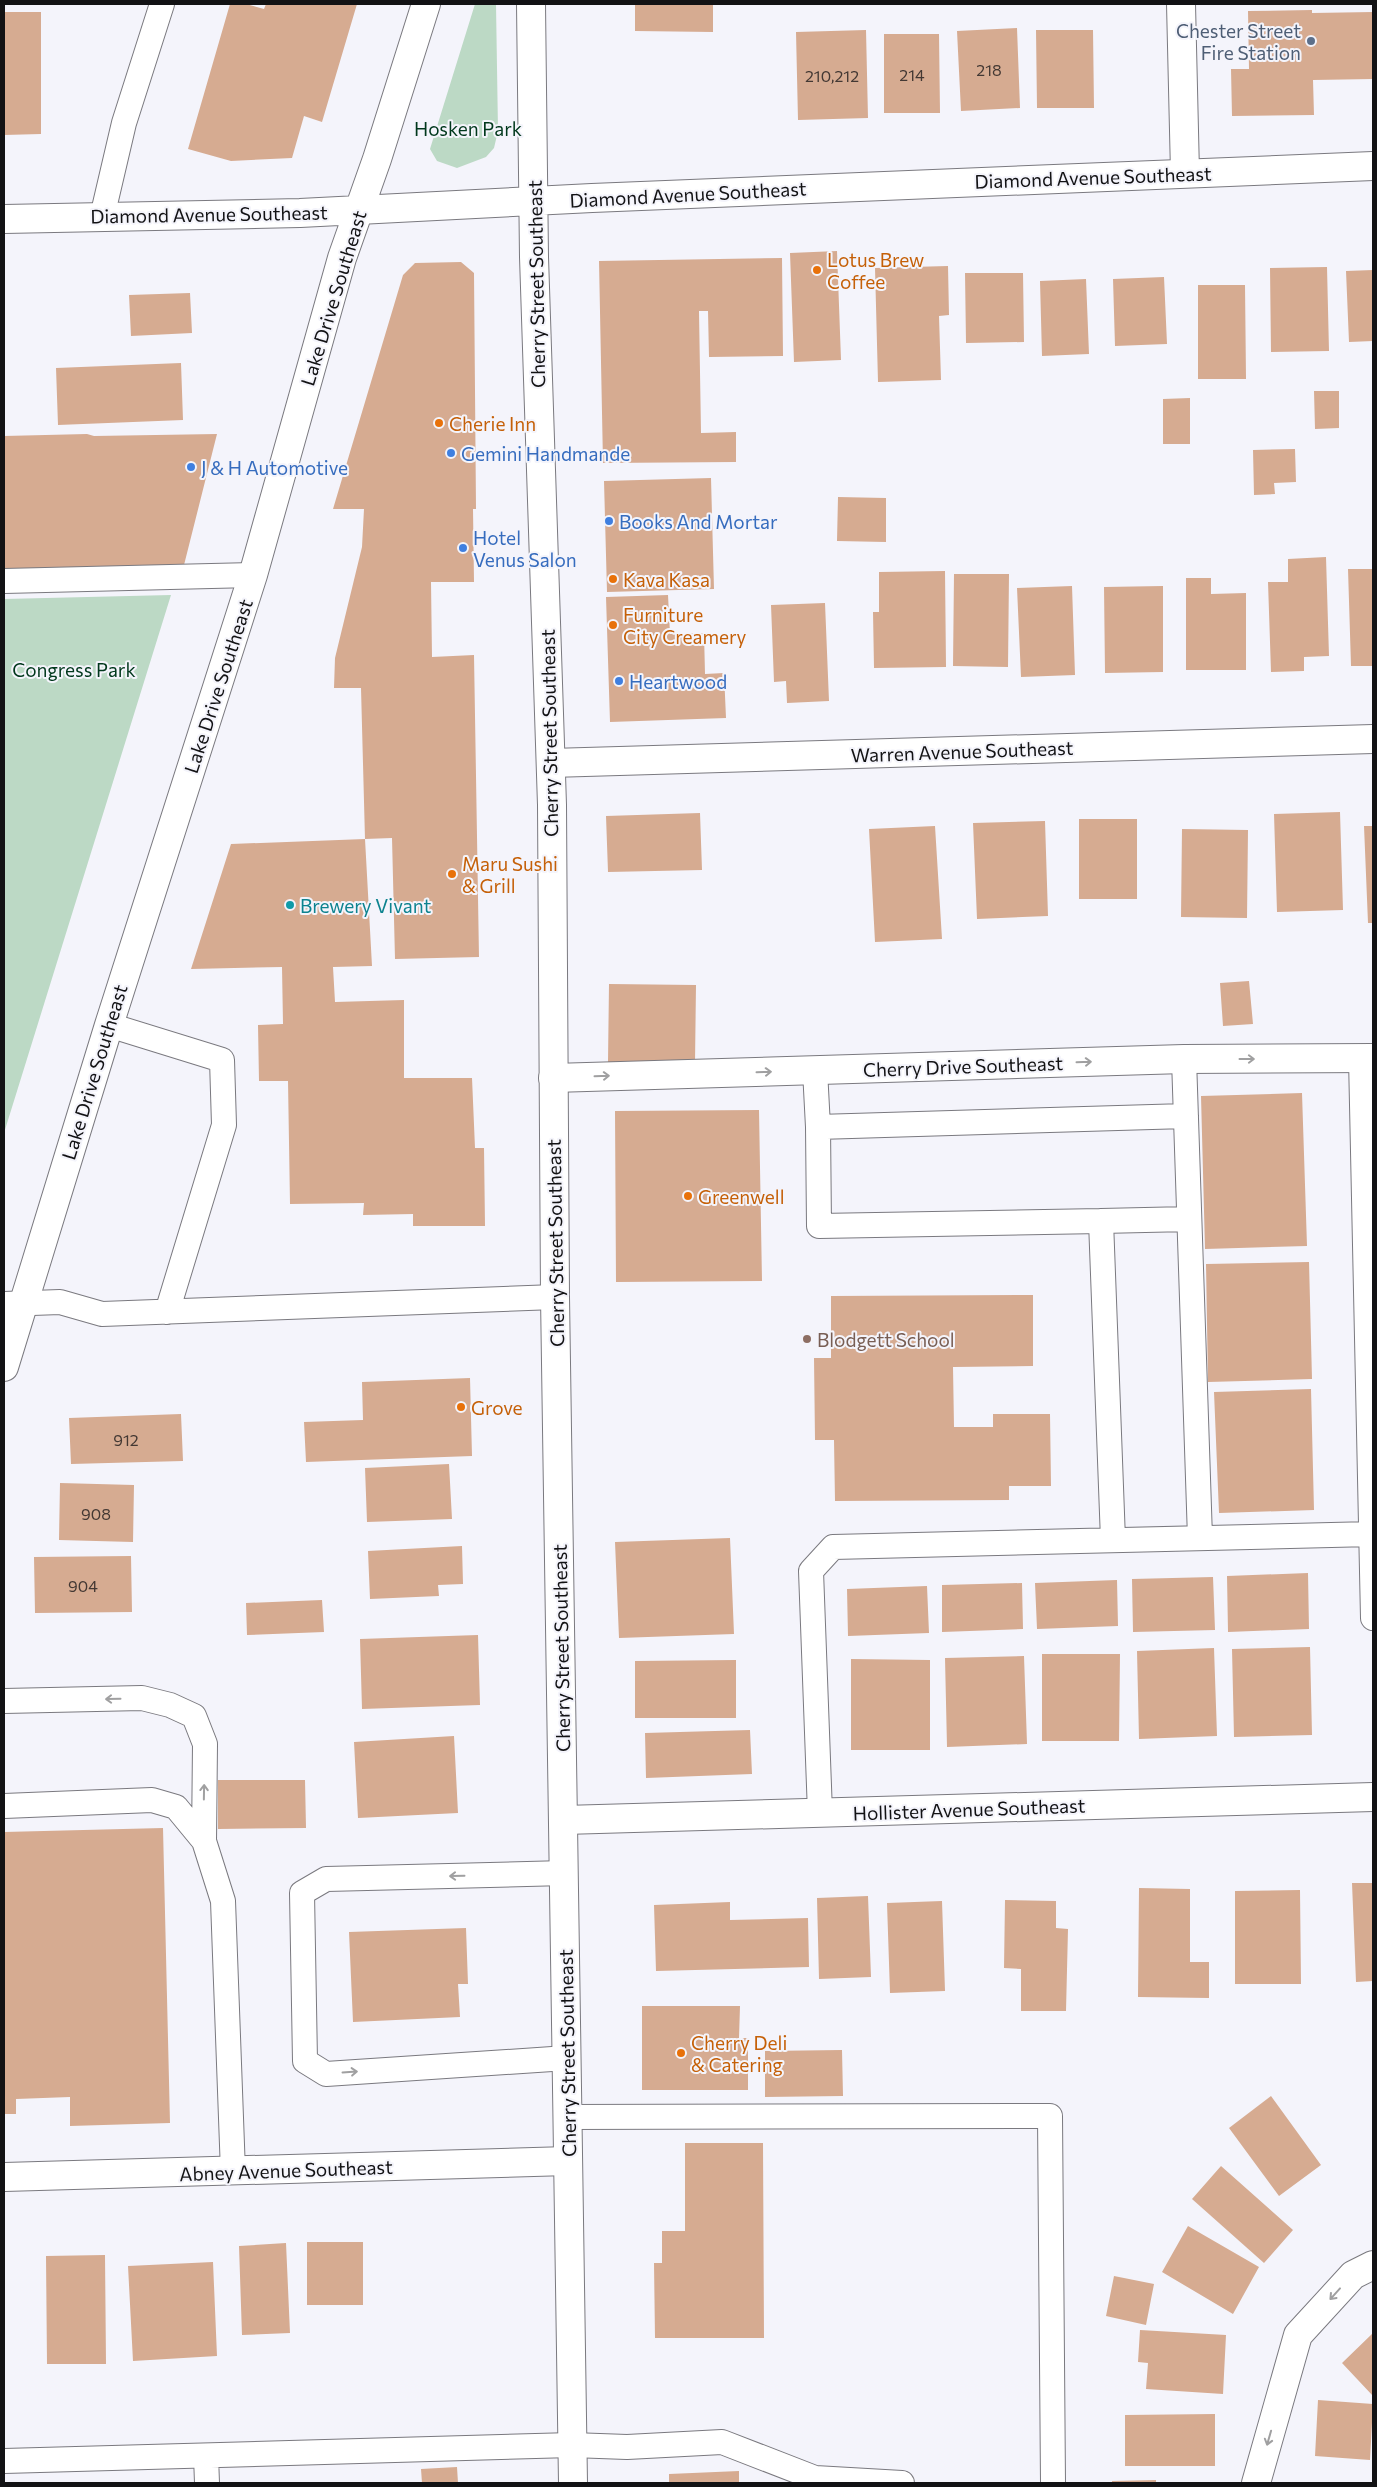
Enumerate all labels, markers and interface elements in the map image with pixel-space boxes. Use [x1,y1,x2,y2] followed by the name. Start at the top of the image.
[1176,19,1301,64] place label: Chester Street Fire Station
[1305,35,1317,47] marker: Chester Street Fire Station
[976,60,1002,79] house number: 218
[899,65,925,84] house number: 214
[805,66,859,85] house number: 210,212
[414,117,522,140] park label: Hosken Park
[974,161,1212,193] street label: Diamond Avenue Southeast
[569,176,807,212] street label: Diamond Avenue Southeast
[523,180,549,388] street label: Cherry Street Southeast
[90,200,328,228] street label: Diamond Avenue Southeast
[295,207,371,388] street label: Lake Drive Southeast
[827,248,924,293] place label: Lotus Brew Coffee
[811,264,823,276] marker: Lotus Brew Coffee
[449,412,536,435] place label: Cherie Inn
[433,417,445,429] marker: Cherie Inn
[461,442,630,465] place label: Gemini Handmande
[445,447,457,459] marker: Gemini Handmande
[201,456,348,479] place label: J & H Automotive
[185,461,197,473] marker: J & H Automotive
[619,510,778,533] place label: Books And Mortar
[603,515,615,527] marker: Books And Mortar
[473,526,577,571] place label: Hotel Venus Salon
[457,542,469,554] marker: Hotel Venus Salon
[623,568,710,591] place label: Kava Kasa
[607,573,619,585] marker: Kava Kasa
[179,596,257,776] street label: Lake Drive Southeast
[623,603,747,648] place label: Furniture City Creamery
[607,619,619,631] marker: Furniture City Creamery
[536,629,562,837] street label: Cherry Street Southeast
[12,658,136,681] park label: Congress Park
[629,670,727,693] place label: Heartwood
[613,675,625,687] marker: Heartwood
[850,736,1074,766] street label: Warren Avenue Southeast
[462,852,558,897] place label: Maru Sushi & Grill
[446,868,458,880] marker: Maru Sushi & Grill
[300,894,432,917] place label: Brewery Vivant
[284,899,296,911] marker: Brewery Vivant
[56,981,132,1162] street label: Lake Drive Southeast
[863,1051,1064,1081] street label: Cherry Drive Southeast
[1238,1054,1254,1064] one-way arrow
[1076,1057,1092,1067] one-way arrow
[756,1067,772,1076] one-way arrow
[594,1072,610,1081] one-way arrow
[542,1139,568,1347] street label: Cherry Street Southeast
[698,1185,784,1208] place label: Greenwell
[682,1190,694,1202] marker: Greenwell
[817,1328,955,1351] place label: Blodgett School
[801,1333,813,1345] marker: Blodgett School
[471,1396,523,1419] place label: Grove
[455,1401,467,1413] marker: Grove
[113,1430,139,1449] house number: 912
[81,1504,111,1523] house number: 908
[548,1544,574,1752] street label: Cherry Street Southeast
[68,1576,98,1595] house number: 904
[105,1694,122,1704] one-way arrow
[199,1785,209,1801] one-way arrow
[852,1793,1086,1825] street label: Hollister Avenue Southeast
[449,1871,465,1881] one-way arrow
[554,1949,580,2157] street label: Cherry Street Southeast
[691,2031,787,2076] place label: Cherry Deli & Catering
[675,2047,687,2059] marker: Cherry Deli & Catering
[342,2068,358,2077] one-way arrow
[179,2155,393,2185] street label: Abney Avenue Southeast
[1329,2287,1341,2300] one-way arrow
[1263,2430,1273,2446] one-way arrow

